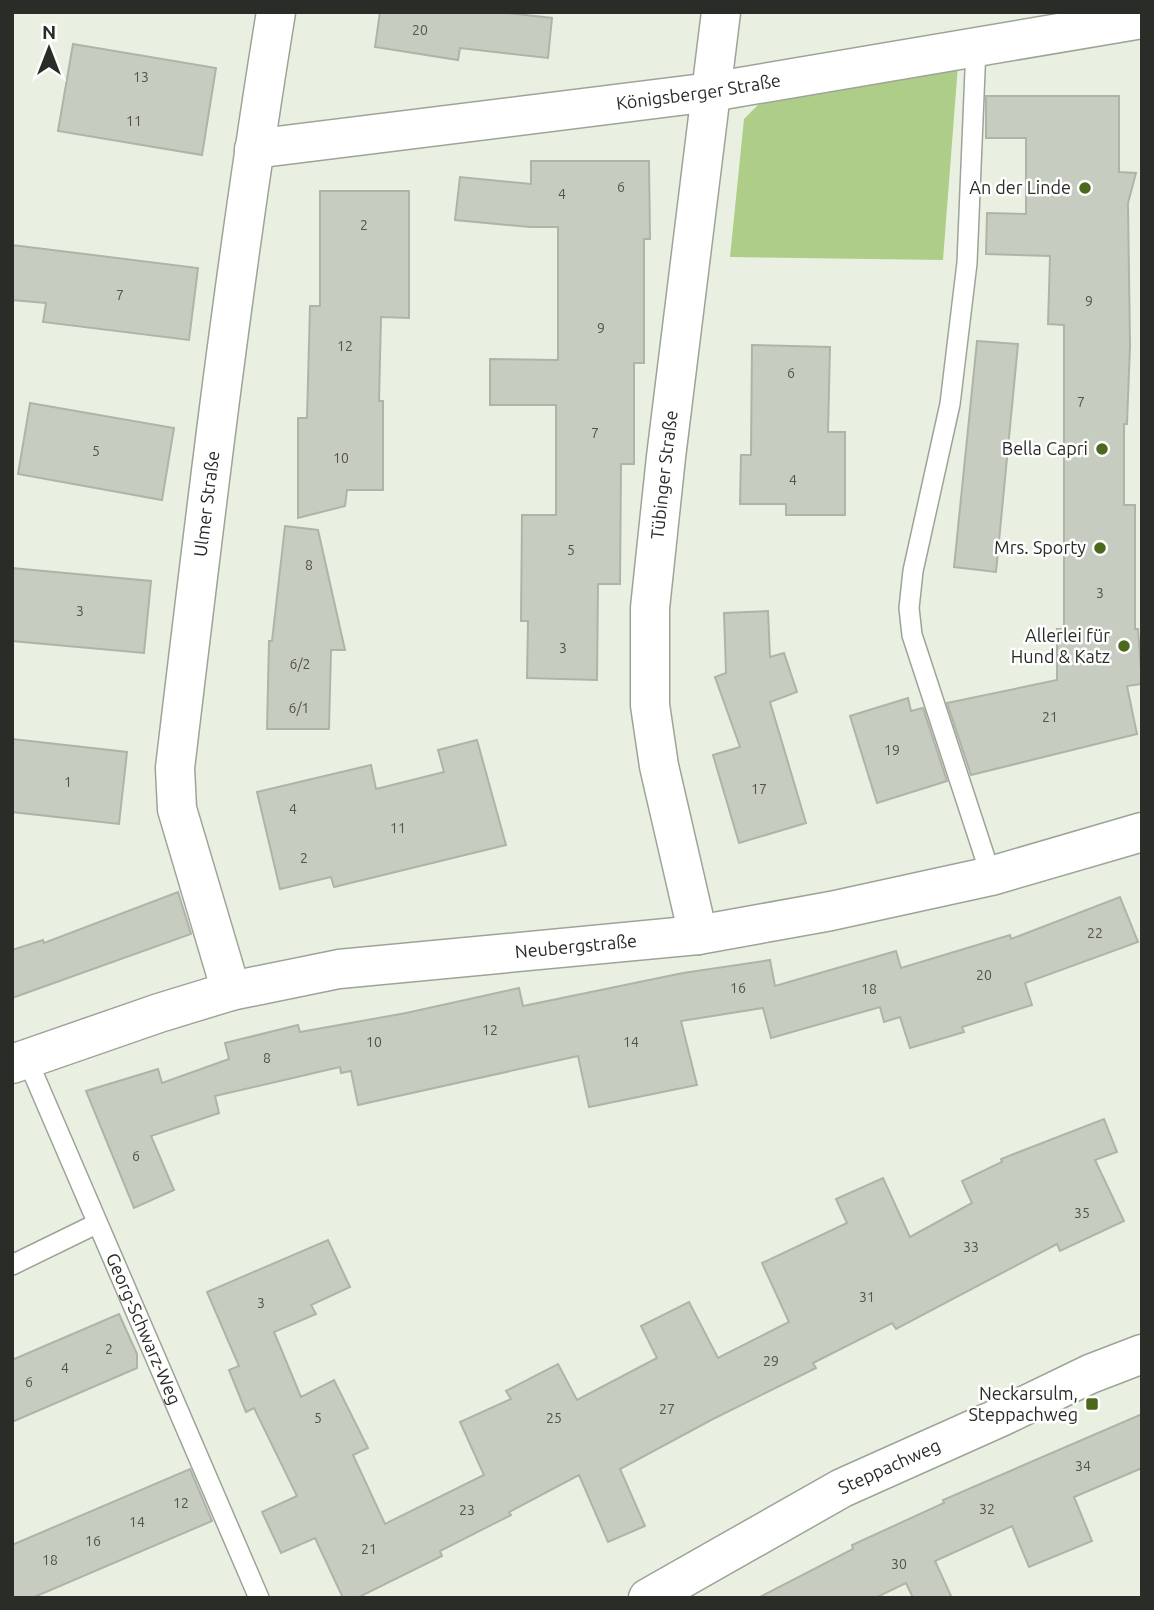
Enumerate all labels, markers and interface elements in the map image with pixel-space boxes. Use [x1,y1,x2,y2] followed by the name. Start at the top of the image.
[14,14,84,84] north arrow
[42,21,56,43] text: N
[412,22,428,38] house number: 20
[133,69,149,85] house number: 13
[615,69,782,113] street label: Königsberger Straße
[126,113,142,129] house number: 11
[969,177,1071,197] place label: An der Linde
[617,179,625,195] house number: 6
[1077,180,1093,196] marker: An der Linde
[558,186,566,202] house number: 4
[360,217,368,233] house number: 2
[116,287,124,303] house number: 7
[1085,293,1093,309] house number: 9
[597,320,605,336] house number: 9
[337,338,353,354] house number: 12
[787,365,795,381] house number: 6
[1077,394,1085,410] house number: 7
[646,409,681,540] street label: Tübinger Straße
[591,425,599,441] house number: 7
[1002,438,1088,458] place label: Bella Capri
[1094,441,1110,457] marker: Bella Capri
[92,443,100,459] house number: 5
[189,449,222,558] street label: Ulmer Straße
[333,450,349,466] house number: 10
[789,472,797,488] house number: 4
[994,537,1086,557] place label: Mrs. Sporty
[1092,540,1108,556] marker: Mrs. Sporty
[567,542,575,558] house number: 5
[305,557,313,573] house number: 8
[1096,585,1104,601] house number: 3
[76,603,84,619] house number: 3
[1011,625,1110,666] place label: Allerlei für Hund & Katz
[1116,638,1132,654] marker: Allerlei für Hund & Katz
[559,640,567,656] house number: 3
[290,656,310,672] house number: 6/2
[289,700,309,716] house number: 6/1
[1042,709,1058,725] house number: 21
[884,742,900,758] house number: 19
[64,774,72,790] house number: 1
[751,781,767,797] house number: 17
[289,801,297,817] house number: 4
[390,820,406,836] house number: 11
[300,850,308,866] house number: 2
[1087,925,1103,941] house number: 22
[514,930,638,961] street label: Neubergstraße
[976,967,992,983] house number: 20
[730,980,746,996] house number: 16
[861,981,877,997] house number: 18
[482,1022,498,1038] house number: 12
[366,1034,382,1050] house number: 10
[623,1034,639,1050] house number: 14
[263,1050,271,1066] house number: 8
[132,1148,140,1164] house number: 6
[1074,1205,1090,1221] house number: 35
[963,1239,979,1255] house number: 33
[103,1250,186,1408] street label: Georg-Schwarz-Weg
[859,1289,875,1305] house number: 31
[257,1295,265,1311] house number: 3
[105,1341,113,1357] house number: 2
[763,1353,779,1369] house number: 29
[61,1360,69,1376] house number: 4
[25,1374,33,1390] house number: 6
[968,1383,1078,1424] place label: Neckarsulm, Steppachweg
[1084,1396,1100,1412] marker: Neckarsulm, Steppachweg
[659,1401,675,1417] house number: 27
[314,1410,322,1426] house number: 5
[546,1410,562,1426] house number: 25
[835,1434,943,1497] street label: Steppachweg
[1075,1458,1091,1474] house number: 34
[173,1495,189,1511] house number: 12
[979,1501,995,1517] house number: 32
[459,1502,475,1518] house number: 23
[129,1514,145,1530] house number: 14
[85,1533,101,1549] house number: 16
[361,1541,377,1557] house number: 21
[42,1552,58,1568] house number: 18
[891,1556,907,1572] house number: 30

